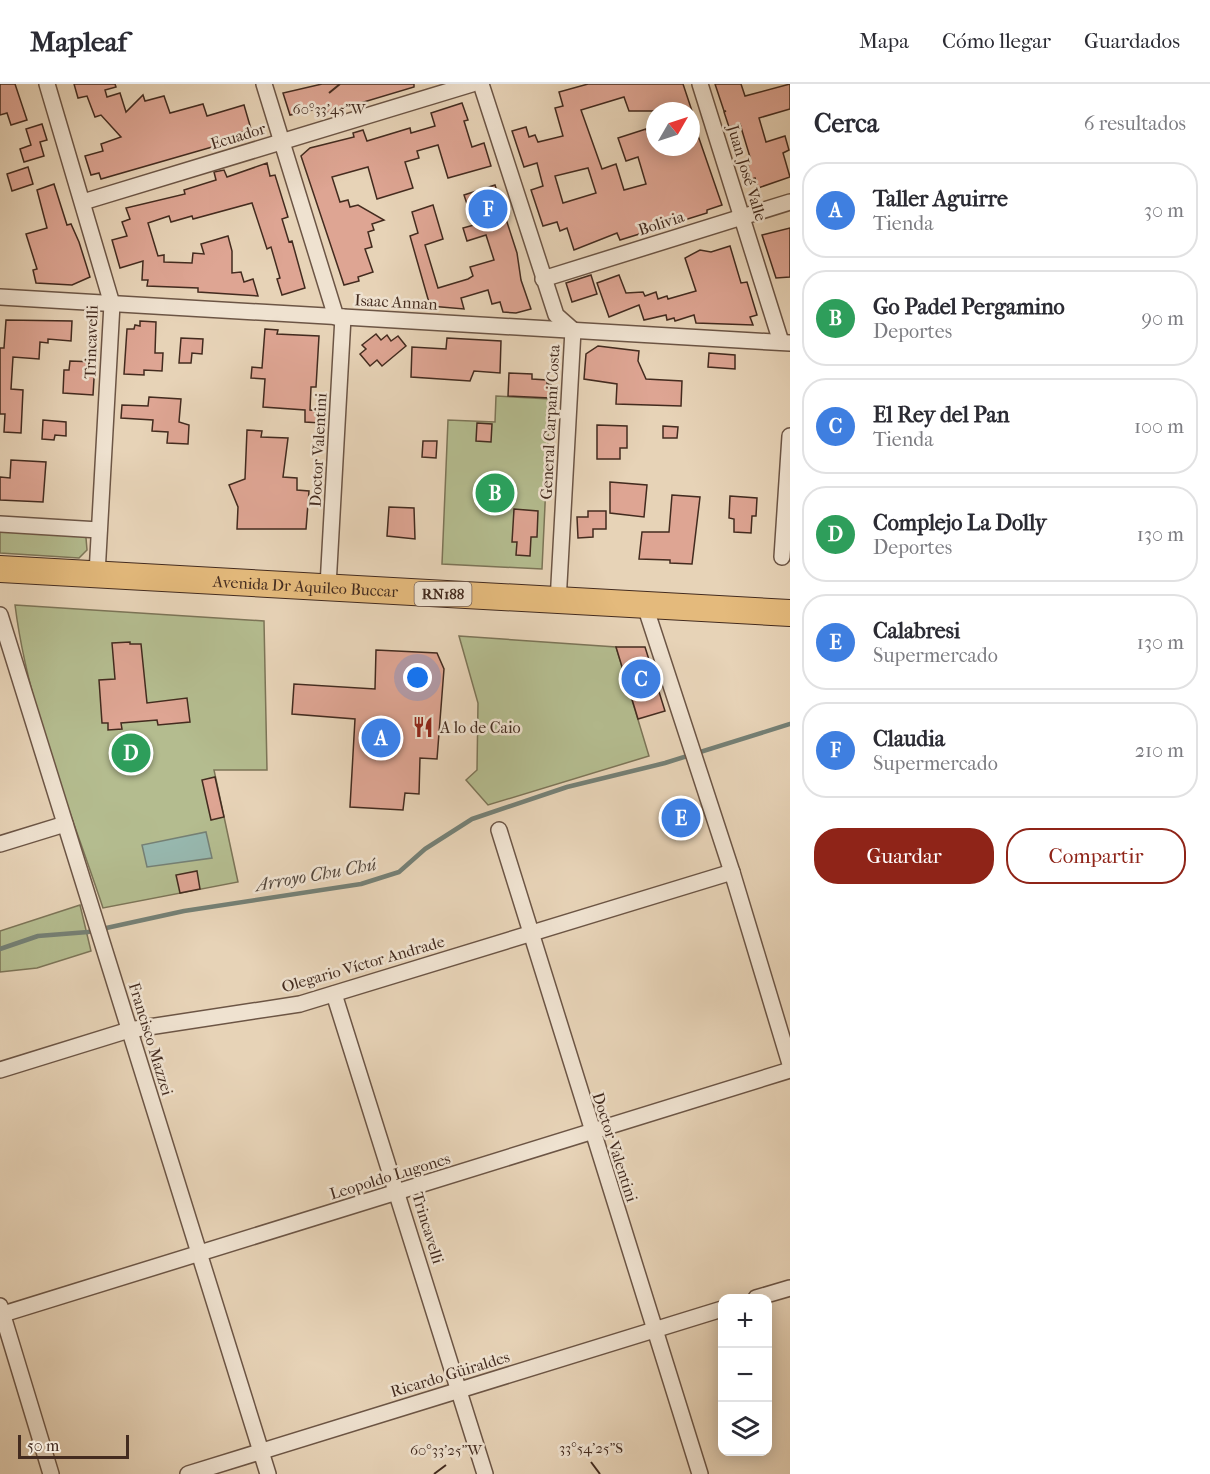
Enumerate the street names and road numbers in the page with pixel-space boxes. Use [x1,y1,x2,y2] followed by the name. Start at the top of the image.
[208,119,268,153] street label: Ecuador
[723,121,771,223] street label: Juan José Valle
[636,206,687,239] street label: Bolivia
[354,290,439,314] street label: Isaac Annan
[80,305,102,379] street label: Trincavelli
[536,343,564,500] street label: General Carpani Costa
[306,392,330,507] street label: Doctor Valentini
[211,571,399,601] street label: Avenida Dr Aquileo Buccar
[414,582,472,606] road number: RN188
[279,932,447,996] street label: Olegario Víctor Andrade
[125,980,177,1098] street label: Francisco Mazzei
[588,1090,642,1204] street label: Doctor Valentini
[327,1149,453,1203] street label: Leopoldo Lugones
[408,1190,448,1266] street label: Trincavelli
[388,1347,512,1401] street label: Ricardo Güiraldes

